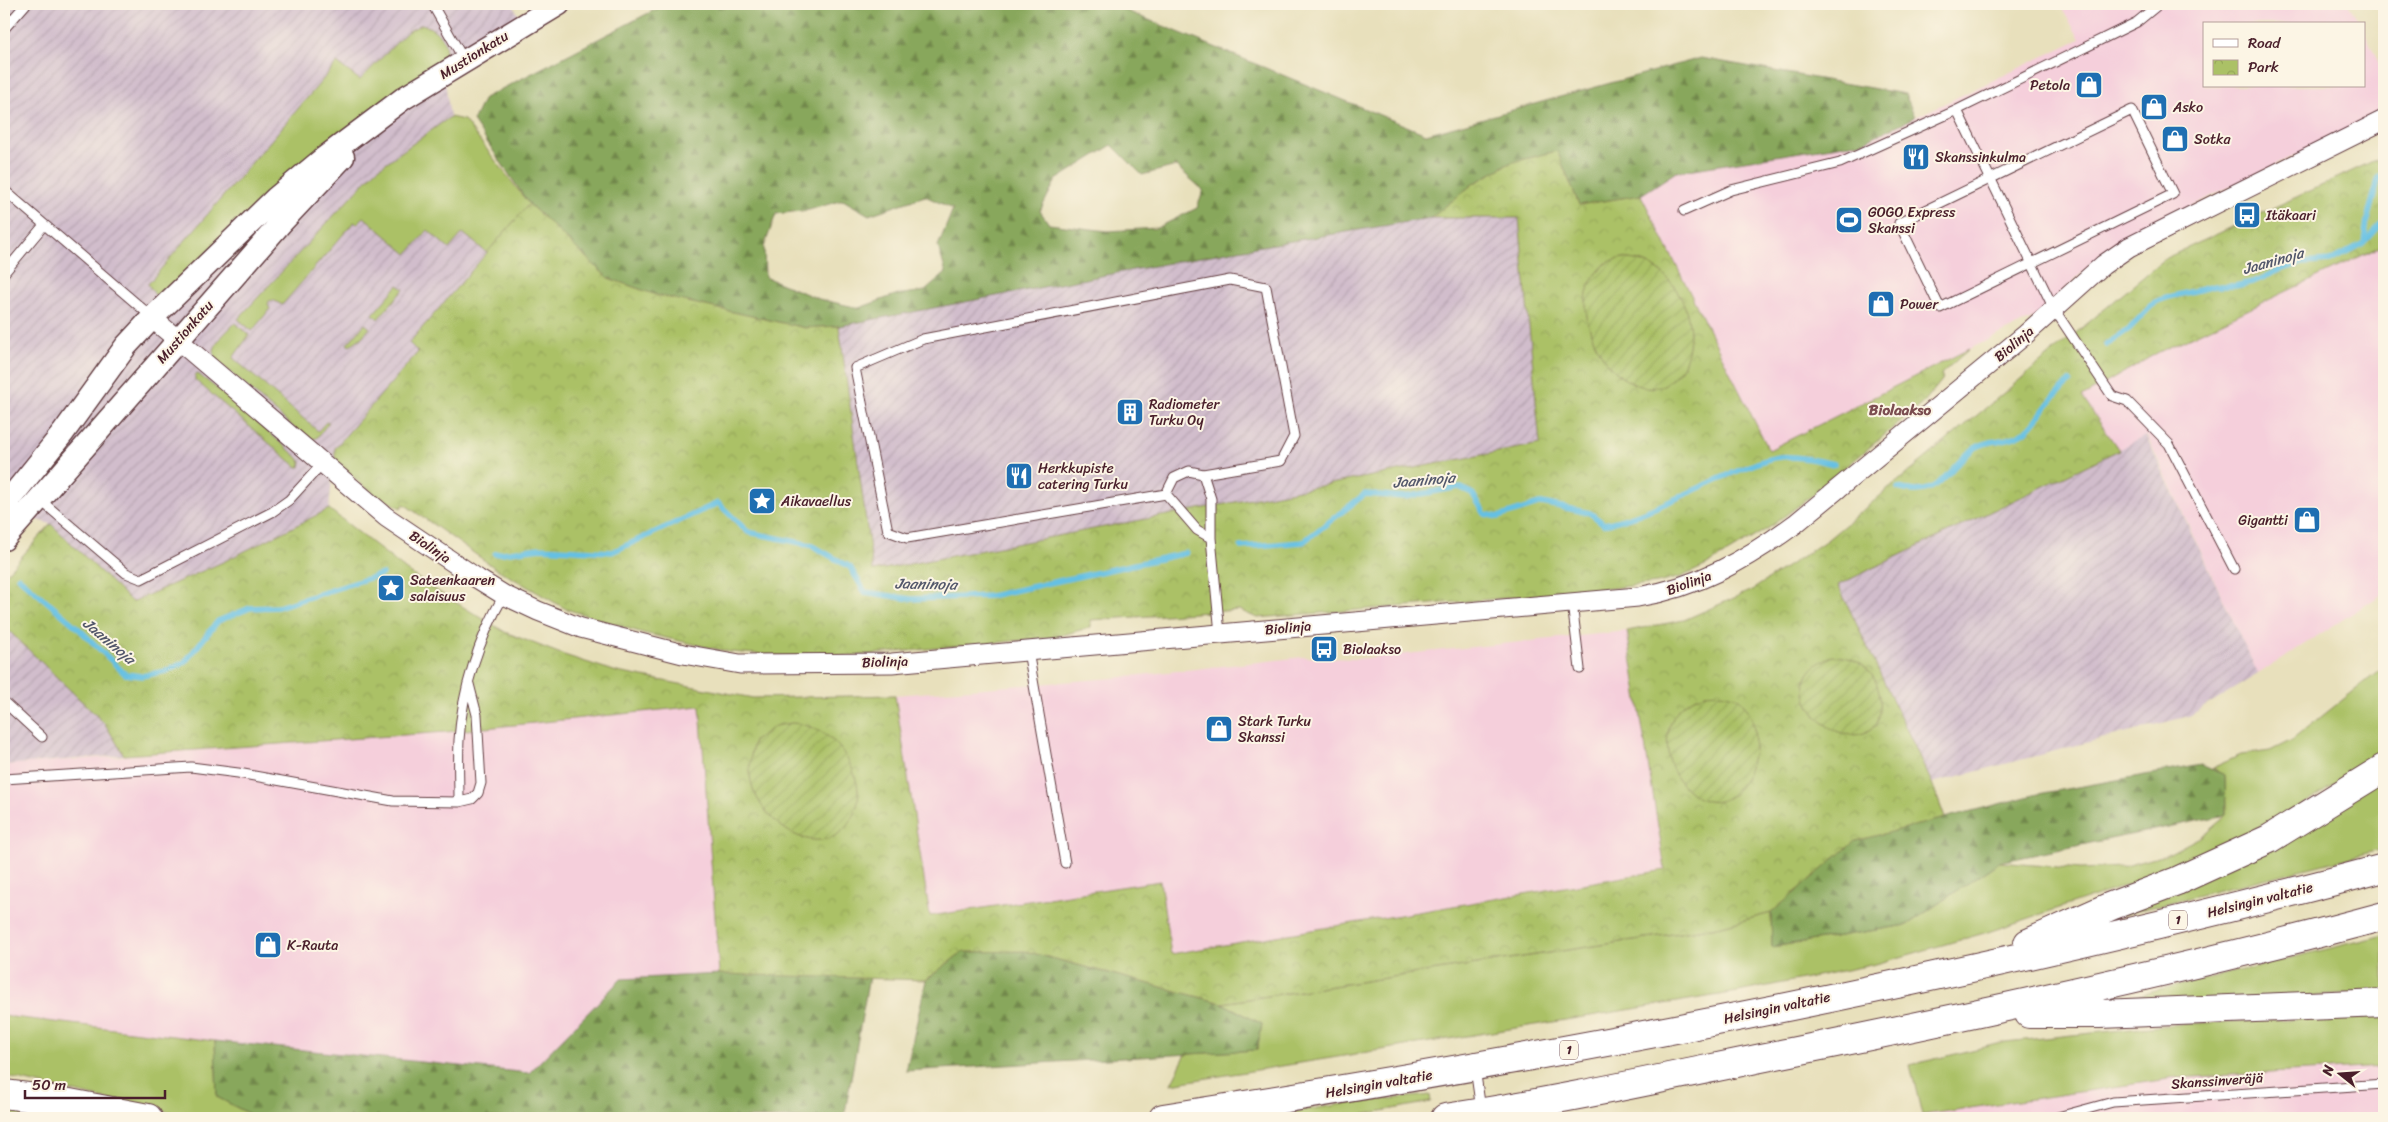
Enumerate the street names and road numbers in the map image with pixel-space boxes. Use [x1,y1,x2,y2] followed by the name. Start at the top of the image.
[434,23,514,86] street label: Mustionkatu
[150,294,220,370] street label: Mustionkatu
[1988,320,2040,368] street label: Biolinja
[404,524,456,570] street label: Biolinja
[1663,563,1715,603] street label: Biolinja
[1264,614,1312,642] street label: Biolinja
[861,649,909,675] street label: Biolinja
[2204,875,2316,925] street label: Helsingin valtatie
[2169,910,2187,930] road number: 1
[1721,984,1833,1032] street label: Helsingin valtatie
[1560,1040,1578,1060] road number: 1
[1323,1062,1435,1106] street label: Helsingin valtatie
[2170,1065,2265,1097] street label: Skanssinveräjä

